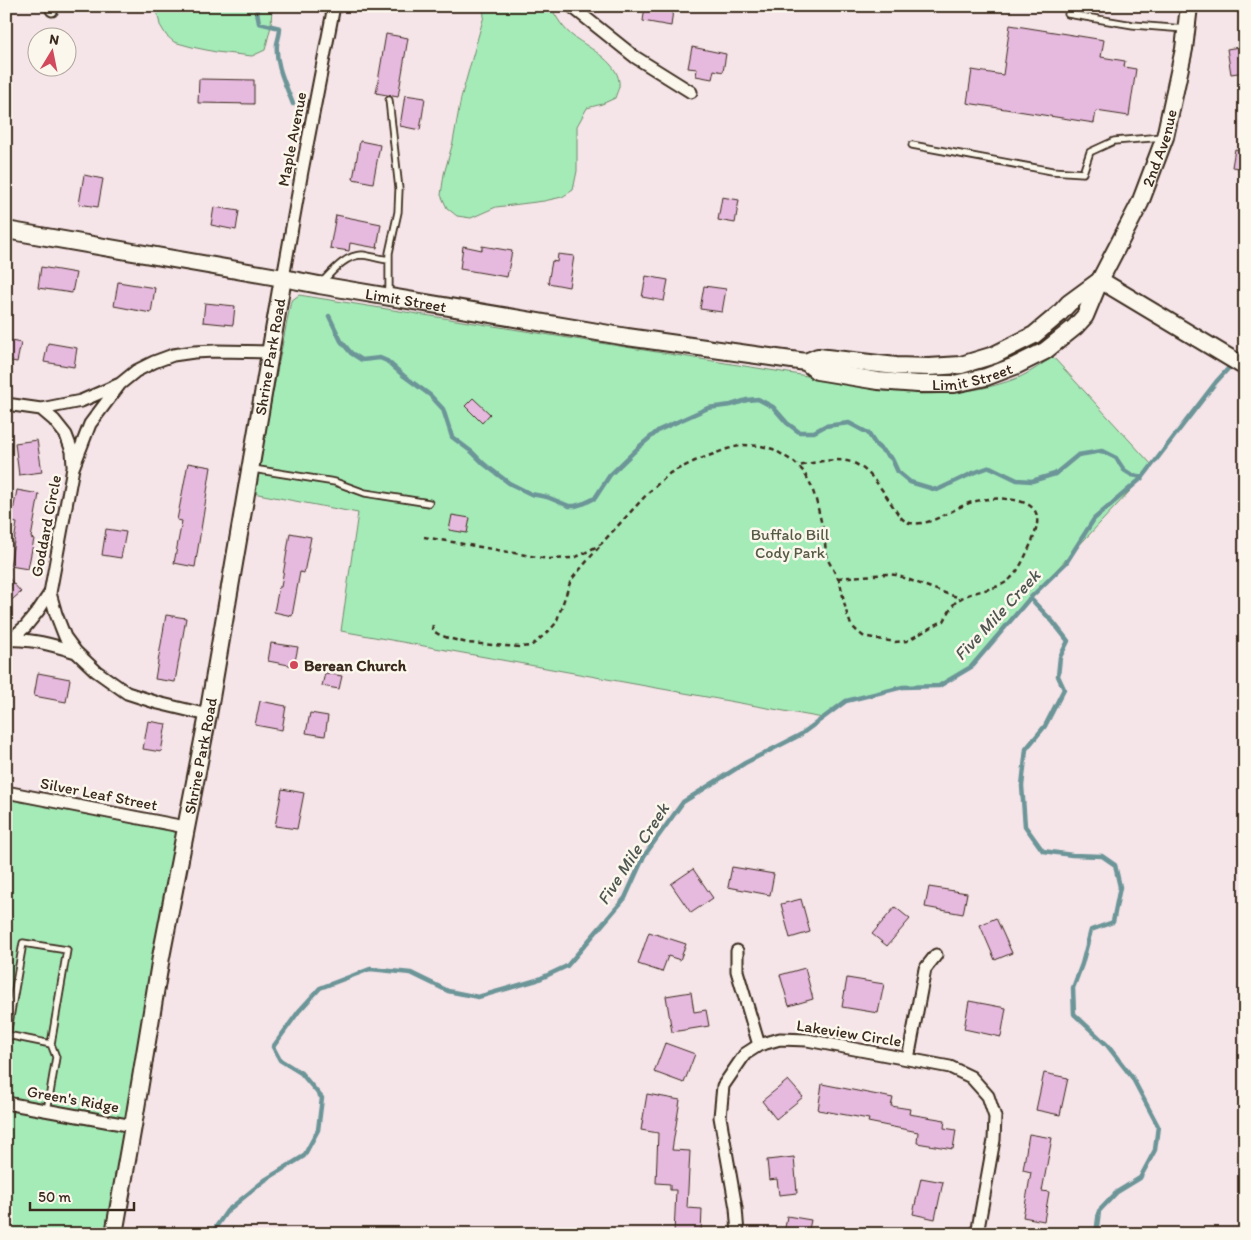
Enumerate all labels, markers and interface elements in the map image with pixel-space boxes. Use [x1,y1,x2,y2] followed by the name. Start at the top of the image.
[28,28,78,78] north arrow
[48,30,60,49] text: N
[274,90,310,188] street label: Maple Avenue
[1138,107,1180,189] street label: 2nd Avenue
[364,283,448,316] street label: Limit Street
[250,297,289,417] street label: Shrine Park Road
[932,358,1015,394] street label: Limit Street
[27,473,65,579] street label: Goddard Circle
[751,525,830,562] park label: Buffalo Bill Cody Park
[949,564,1046,665] water label: Five Mile Creek
[304,656,407,675] place label: Berean Church
[288,659,300,671] marker: Berean Church
[179,696,220,816] street label: Shrine Park Road
[39,773,159,815] street label: Silver Leaf Street
[592,798,675,909] water label: Five Mile Creek
[795,1015,903,1051] street label: Lakeview Circle
[25,1082,121,1116] street label: Green's Ridge
[30,1180,134,1212] scale bar
[38,1188,71,1206] text: 50 m

